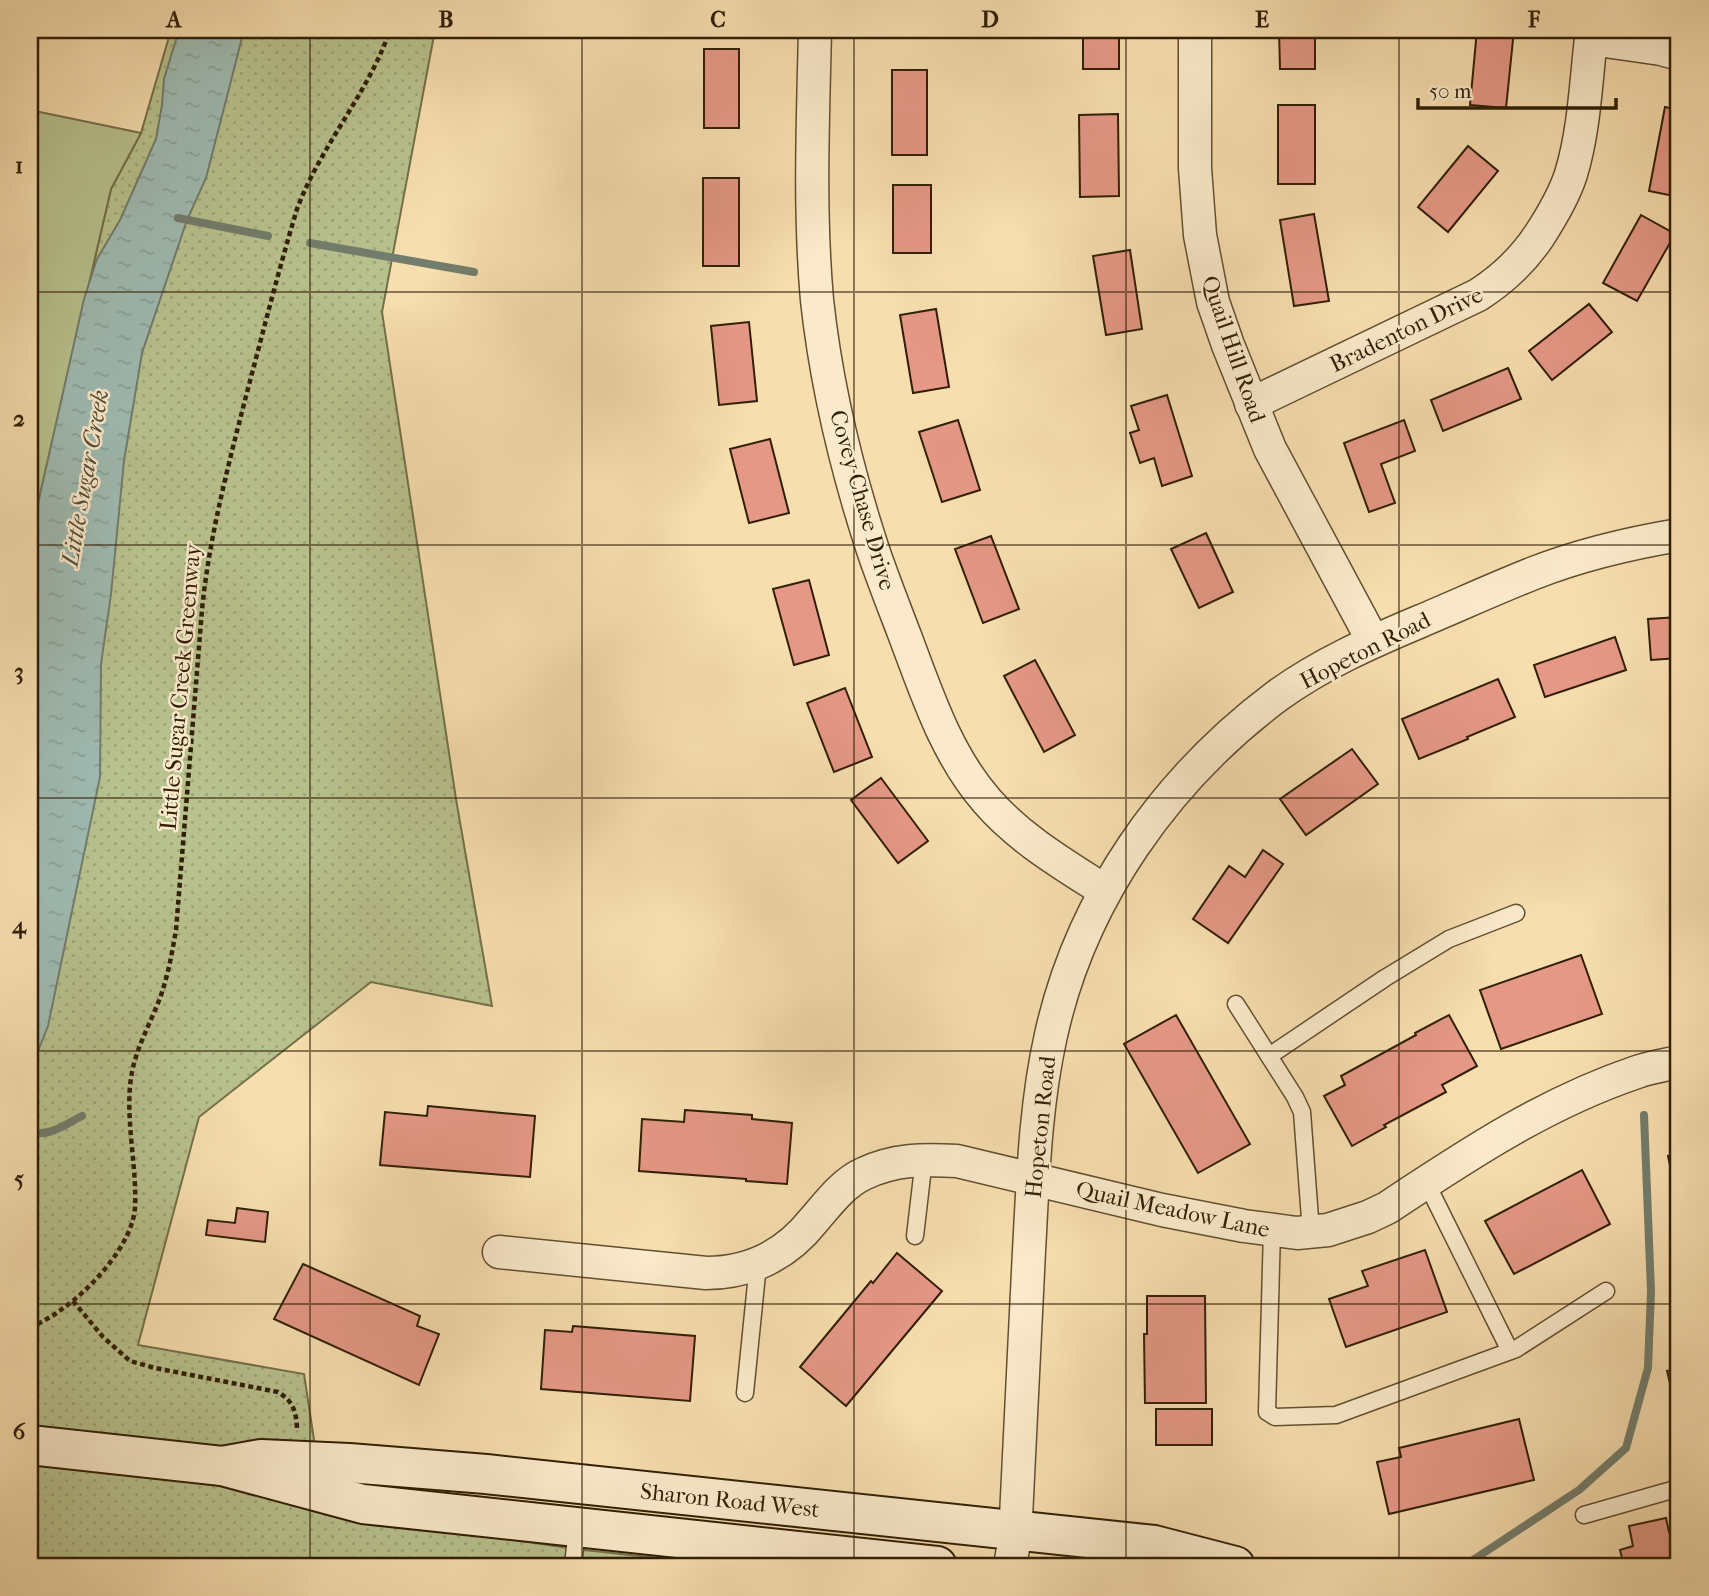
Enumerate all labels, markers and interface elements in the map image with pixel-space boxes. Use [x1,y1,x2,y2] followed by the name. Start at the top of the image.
[165,6,183,33] text: A
[439,6,454,33] text: B
[710,6,726,33] text: C
[981,6,999,33] text: D
[1255,6,1269,33] text: E
[1527,6,1541,33] text: F
[1418,66,1616,110] scale bar
[1429,79,1472,103] text: 50 m
[15,152,23,179] text: 1
[1196,272,1271,427] street label: Quail Hill Road
[1325,281,1487,378] street label: Bradenton Drive
[55,387,114,571] water label: Little Sugar Creek
[13,405,25,432] text: 2
[824,407,901,593] street label: Covey Chase Drive
[155,542,207,831] street label: Little Sugar Creek Greenway
[1296,606,1435,695] street label: Hopeton Road
[14,658,24,685] text: 3
[11,912,27,939] text: 4
[1020,1054,1061,1199] street label: Hopeton Road
[14,1165,24,1192] text: 5
[1074,1176,1272,1243] street label: Quail Meadow Lane
[13,1418,26,1445] text: 6
[639,1478,821,1523] street label: Sharon Road West

